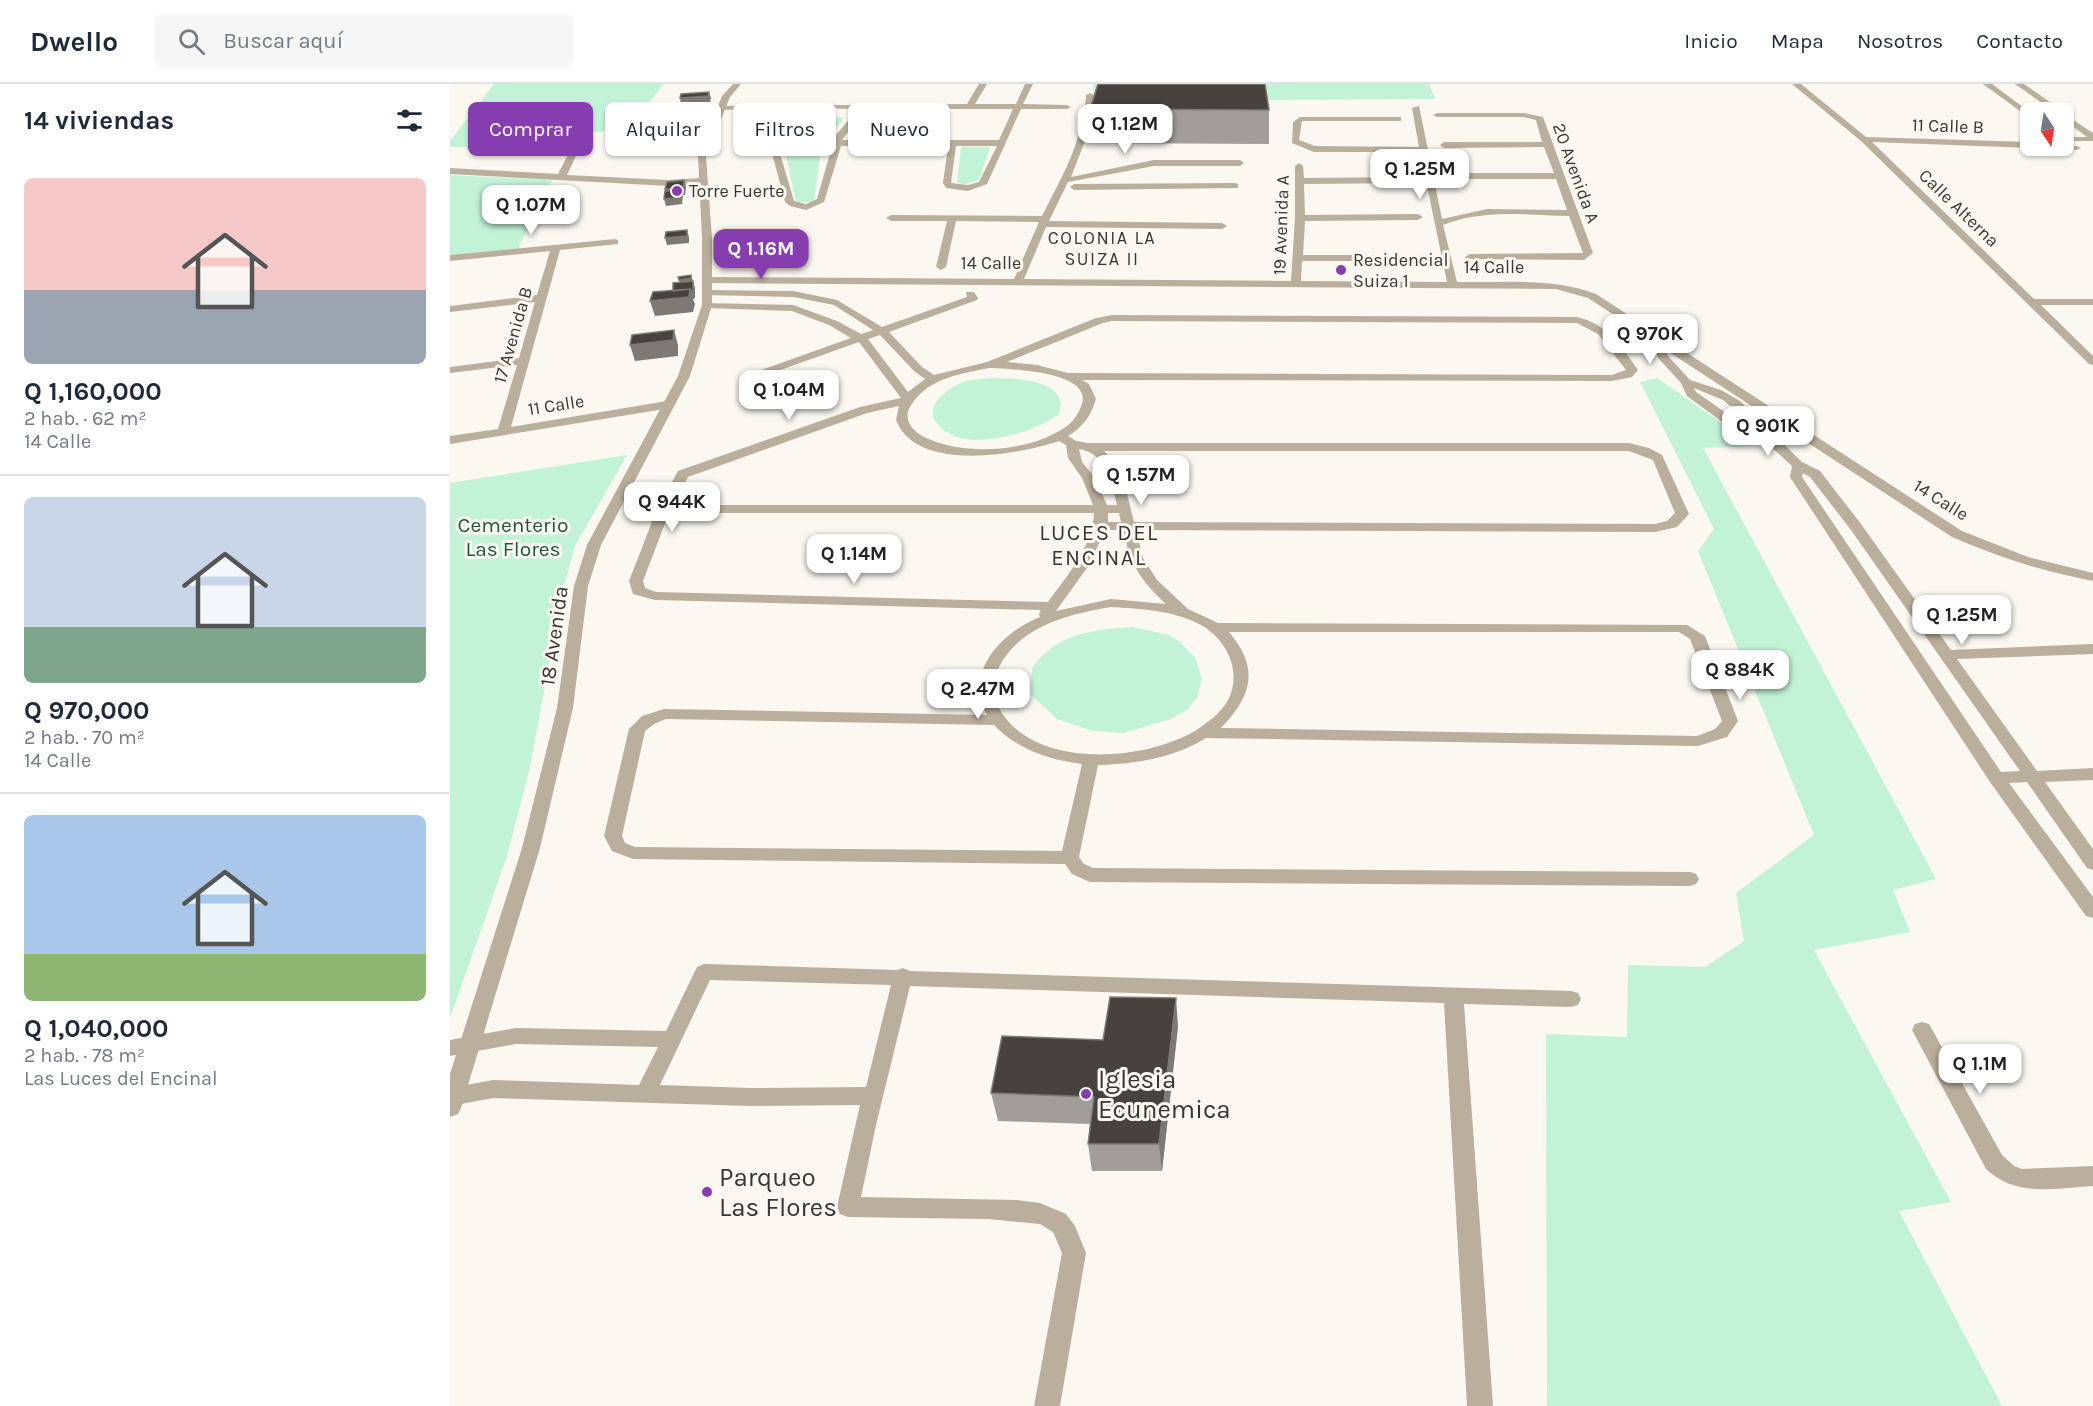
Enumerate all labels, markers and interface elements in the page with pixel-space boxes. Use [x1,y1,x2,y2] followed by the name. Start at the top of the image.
[154,14,574,68] search box
[30,25,118,58] text: Dwello
[175,25,208,58] icon: search
[223,28,343,54] text: Buscar aquí
[1684,29,1738,53] text: Inicio
[1771,29,1824,53] text: Mapa
[1857,29,1943,53] text: Nosotros
[1976,29,2063,53] text: Contacto
[468,102,593,156] chip: Comprar
[605,102,721,156] chip: Alquilar
[733,102,836,156] chip: Filtros
[848,102,950,156] chip: Nuevo
[2020,102,2074,156] north arrow
[2020,102,2074,156] map controls
[393,104,426,137] icon: filters
[1070,104,1180,155] pin: Q 1.12M
[24,105,174,136] text: 14 viviendas
[1092,112,1158,135] text: Q 1.12M
[1912,114,1984,138] street label: 11 Calle B
[1548,120,1604,226] street label: 20 Avenida A
[1365,149,1475,200] pin: Q 1.25M
[1384,157,1456,180] text: Q 1.25M
[1914,164,2004,252] street label: Calle Alterna
[1268,174,1294,276] street label: 19 Avenida A
[689,180,785,202] place label: Torre Fuerte
[670,184,684,198] marker: Torre Fuerte
[476,185,586,236] pin: Q 1.07M
[496,193,566,216] text: Q 1.07M
[171,217,279,325] icon: home
[1048,227,1156,270] district label: COLONIA LA SUIZA II
[706,229,816,280] pin: Q 1.16M
[728,237,794,260] text: Q 1.16M
[1353,249,1448,292] place label: Residencial Suiza 1
[961,252,1021,274] street label: 14 Calle
[1464,256,1524,278] street label: 14 Calle
[1334,263,1348,277] marker: Residencial Suiza 1
[489,284,537,386] street label: 17 Avenida B
[1601,314,1699,365] pin: Q 970K
[1617,322,1683,345] text: Q 970K
[734,370,844,421] pin: Q 1.04M
[24,376,162,407] text: Q 1,160,000
[753,378,825,401] text: Q 1.04M
[526,390,586,420] street label: 11 Calle
[1719,406,1817,457] pin: Q 901K
[24,407,146,430] text: 2 hab. · 62 m²
[1736,414,1800,437] text: Q 901K
[24,430,91,453] text: 14 Calle
[1086,455,1196,506] pin: Q 1.57M
[1106,463,1176,486] text: Q 1.57M
[1909,475,1973,525] street label: 14 Calle
[623,482,721,533] pin: Q 944K
[638,490,706,513] text: Q 944K
[458,513,568,561] park label: Cementerio Las Flores
[1039,520,1159,571] district label: LUCES DEL ENCINAL
[799,534,909,585] pin: Q 1.14M
[171,536,279,644] icon: home
[821,542,887,565] text: Q 1.14M
[535,584,573,688] street label: 18 Avenida
[1907,595,2017,646] pin: Q 1.25M
[1926,603,1998,626] text: Q 1.25M
[1691,650,1789,701] pin: Q 884K
[1705,658,1775,681] text: Q 884K
[923,669,1033,720] pin: Q 2.47M
[941,677,1015,700] text: Q 2.47M
[24,695,150,726] text: Q 970,000
[24,726,145,749] text: 2 hab. · 70 m²
[24,749,91,772] text: 14 Calle
[171,854,279,962] icon: home
[24,1013,169,1044] text: Q 1,040,000
[24,1044,145,1067] text: 2 hab. · 78 m²
[1931,1044,2029,1095] pin: Q 1.1M
[1953,1052,2007,1075] text: Q 1.1M
[1098,1064,1231,1125] place label: Iglesia Ecunemica
[24,1067,218,1090] text: Las Luces del Encinal
[1079,1087,1093,1101] marker: Iglesia Ecunemica
[719,1162,837,1223] place label: Parqueo Las Flores
[700,1185,714,1199] marker: Parqueo Las Flores

